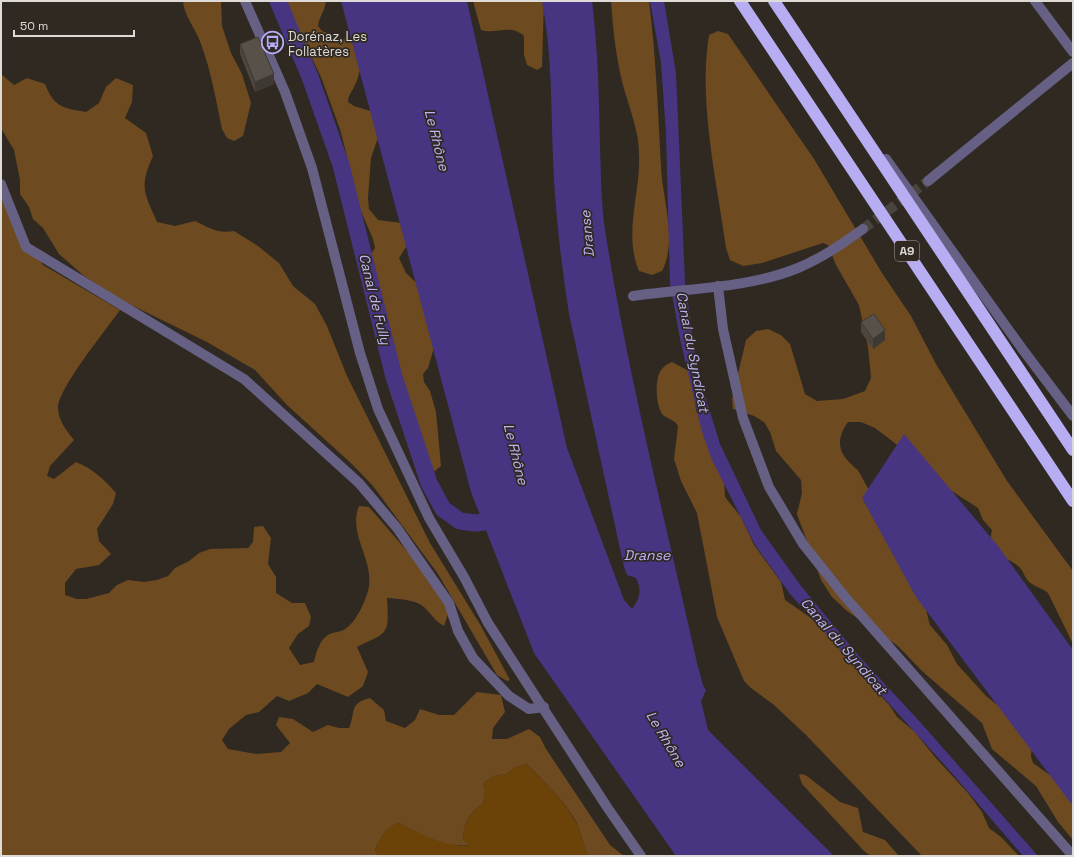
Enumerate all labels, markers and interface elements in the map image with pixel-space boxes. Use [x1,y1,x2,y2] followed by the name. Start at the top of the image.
[14,12,134,38] scale bar
[20,18,48,34] text: 50 m
[288,28,367,60] place label: Dorénaz, Les Follatères
[260,30,286,56] bus stop icon: Dorénaz, Les Follatères
[421,108,453,173] water label: Le Rhône
[576,209,598,258] water label: Dranse
[895,241,919,261] road number: A9
[355,252,395,348] water label: Canal de Fully
[672,290,714,415] water label: Canal du Syndicat
[500,422,532,487] water label: Le Rhône
[624,546,671,564] water label: Dranse
[797,594,892,699] water label: Canal du Syndicat
[642,708,690,771] water label: Le Rhône

